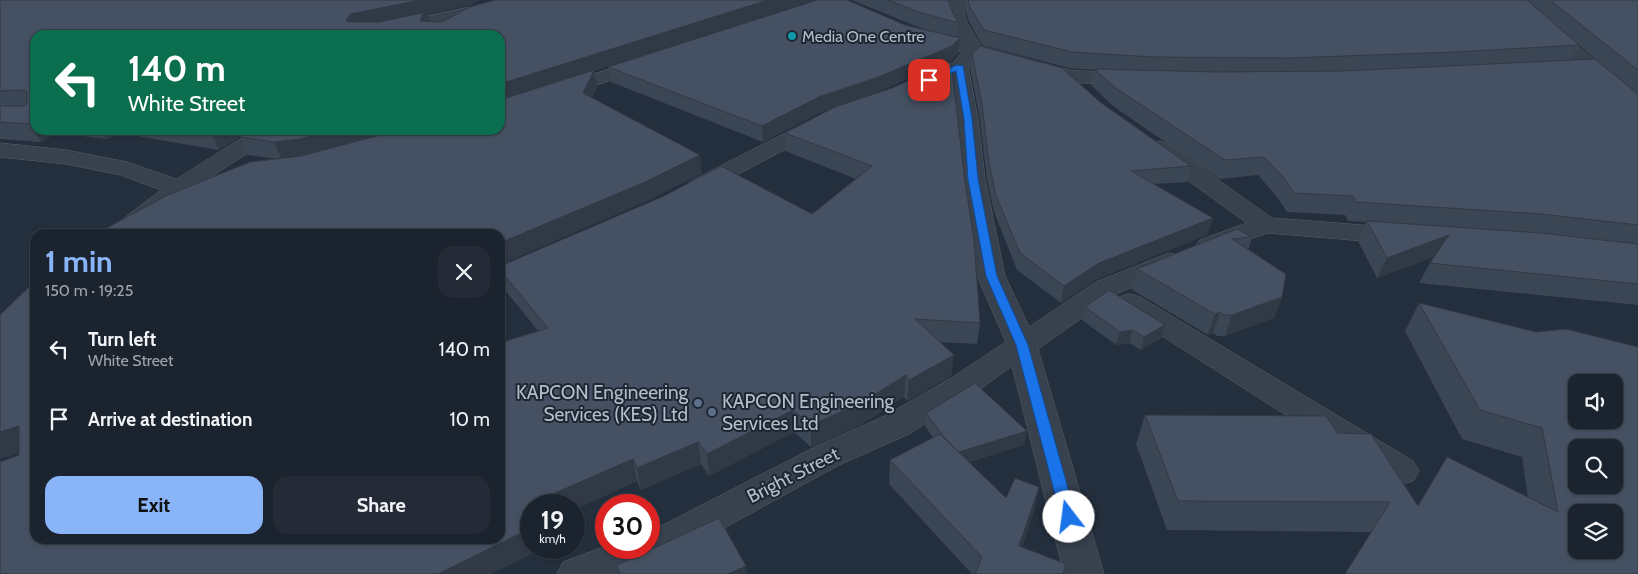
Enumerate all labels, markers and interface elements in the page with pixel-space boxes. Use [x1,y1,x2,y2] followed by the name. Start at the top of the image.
[802,27,925,46] place label: Media One Centre
[786,30,798,42] marker: Media One Centre
[128,47,226,90] text: 140 m
[45,50,110,115] icon: left
[908,59,950,101] pin
[915,66,943,94] icon: arrive
[128,90,245,117] text: White Street
[45,243,113,280] text: 1 min
[438,246,490,298] button: close
[45,281,133,300] text: 150 m · 19:25
[88,328,156,351] text: Turn left
[45,335,73,363] icon: left
[439,338,490,361] text: 140 m
[88,351,173,370] text: White Street
[1568,374,1623,559] map controls
[1568,374,1623,429] button: sound
[516,381,689,426] place label: KAPCON Engineering Services (KES) Ltd
[722,390,895,435] place label: KAPCON Engineering Services Ltd
[692,397,704,409] marker: KAPCON Engineering Services (KES) Ltd
[45,405,73,433] icon: arrive
[706,406,718,418] marker: KAPCON Engineering Services Ltd
[88,408,252,431] text: Arrive at destination
[450,408,490,431] text: 10 m
[1568,439,1623,494] button: search
[743,442,843,508] street label: Bright Street
[45,476,263,534] button: Exit
[273,476,490,534] button: Share
[1042,490,1094,542] position arrow
[595,494,660,559] speed limit sign: 30
[1568,504,1623,559] button: layers
[541,505,564,535] text: 19
[539,531,566,546] text: km/h

